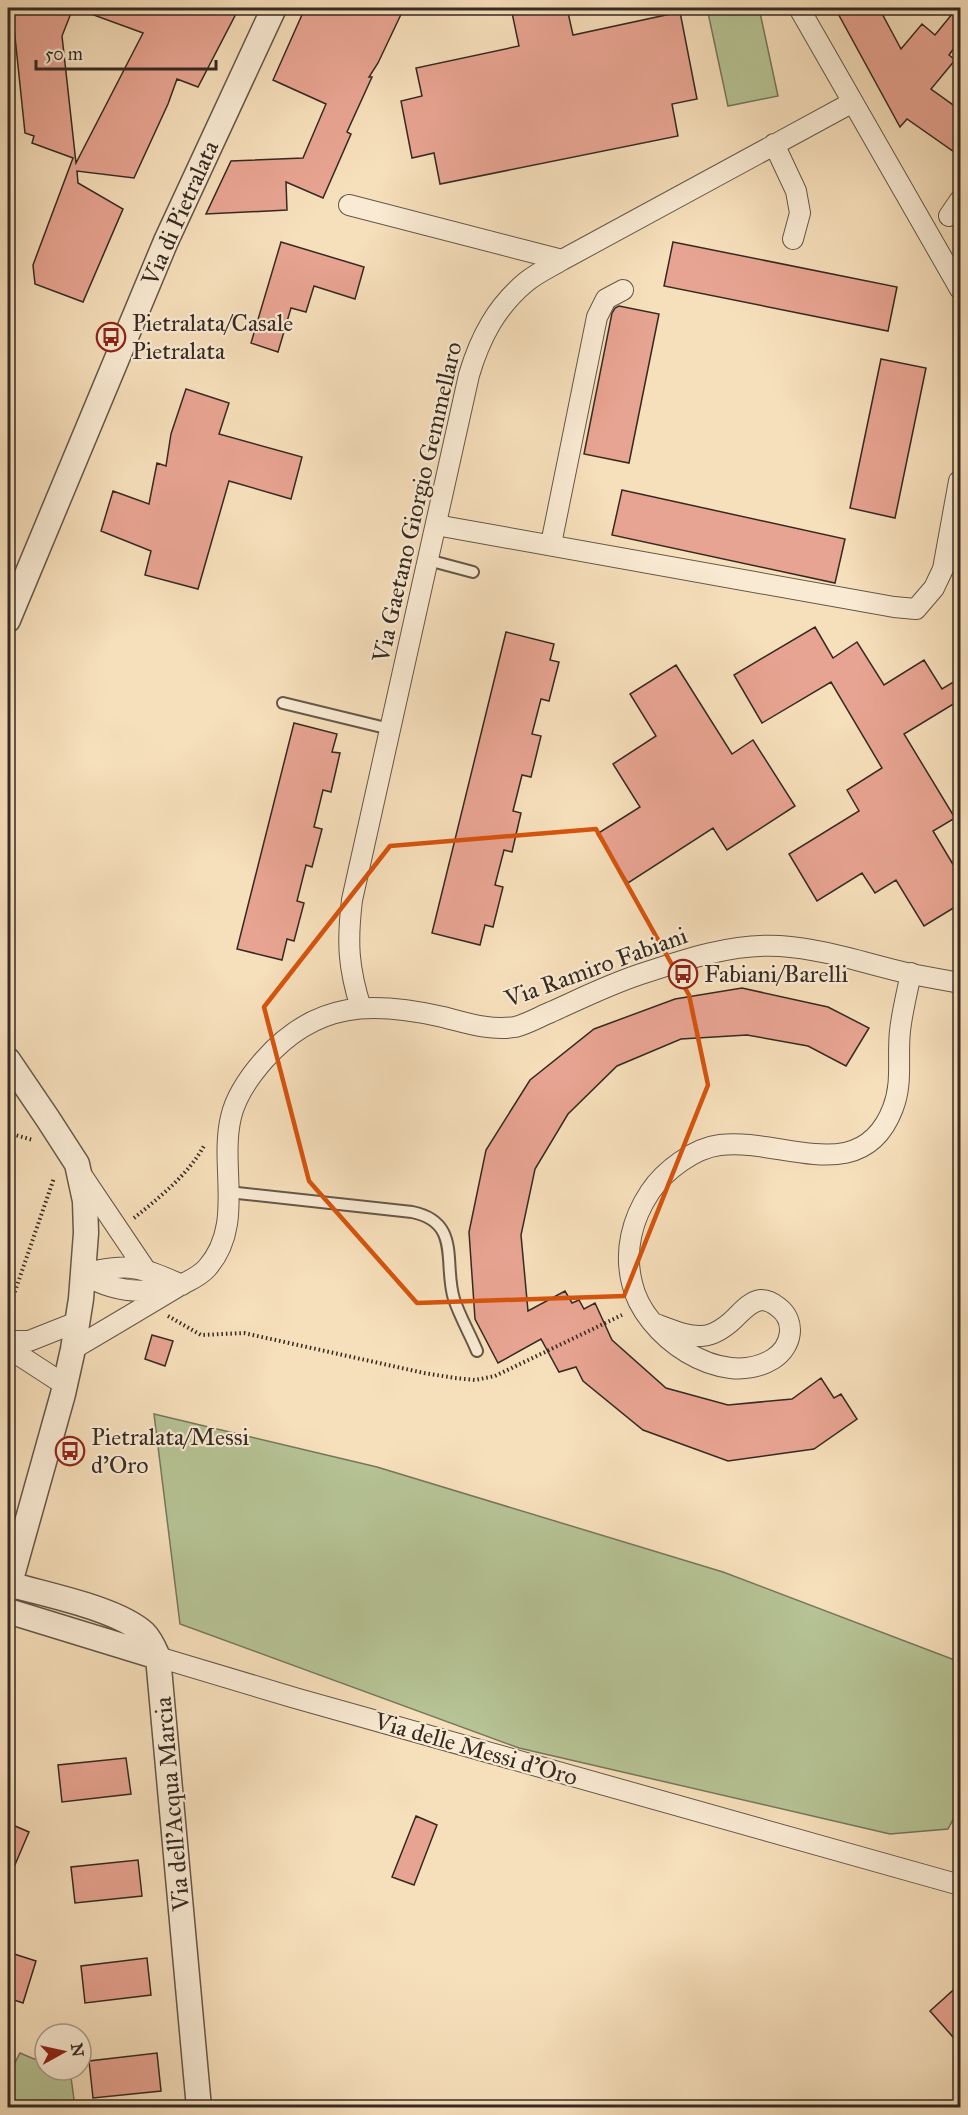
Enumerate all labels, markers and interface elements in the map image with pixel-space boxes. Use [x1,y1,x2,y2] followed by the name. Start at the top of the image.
[36,33,216,71] scale bar
[45,43,83,65] text: 50 m
[134,135,226,291] street label: Via di Pietralata
[132,308,293,366] place label: Pietralata/Casale Pietralata
[95,321,127,353] bus stop icon: Pietralata/Casale Pietralata
[365,339,468,666] street label: Via Gaetano Giorgio Gemmellaro
[500,920,692,1014] street label: Via Ramiro Fabiani
[667,958,699,990] bus stop icon: Fabiani/Barelli
[704,959,848,989] place label: Fabiani/Barelli
[91,1422,250,1480] place label: Pietralata/Messi d'Oro
[54,1435,86,1467] bus stop icon: Pietralata/Messi d'Oro
[148,1695,196,1913] street label: Via dell'Acqua Marcia
[370,1705,581,1792] street label: Via delle Messi d'Oro
[33,2022,93,2082] north arrow
[67,2042,88,2058] text: N

